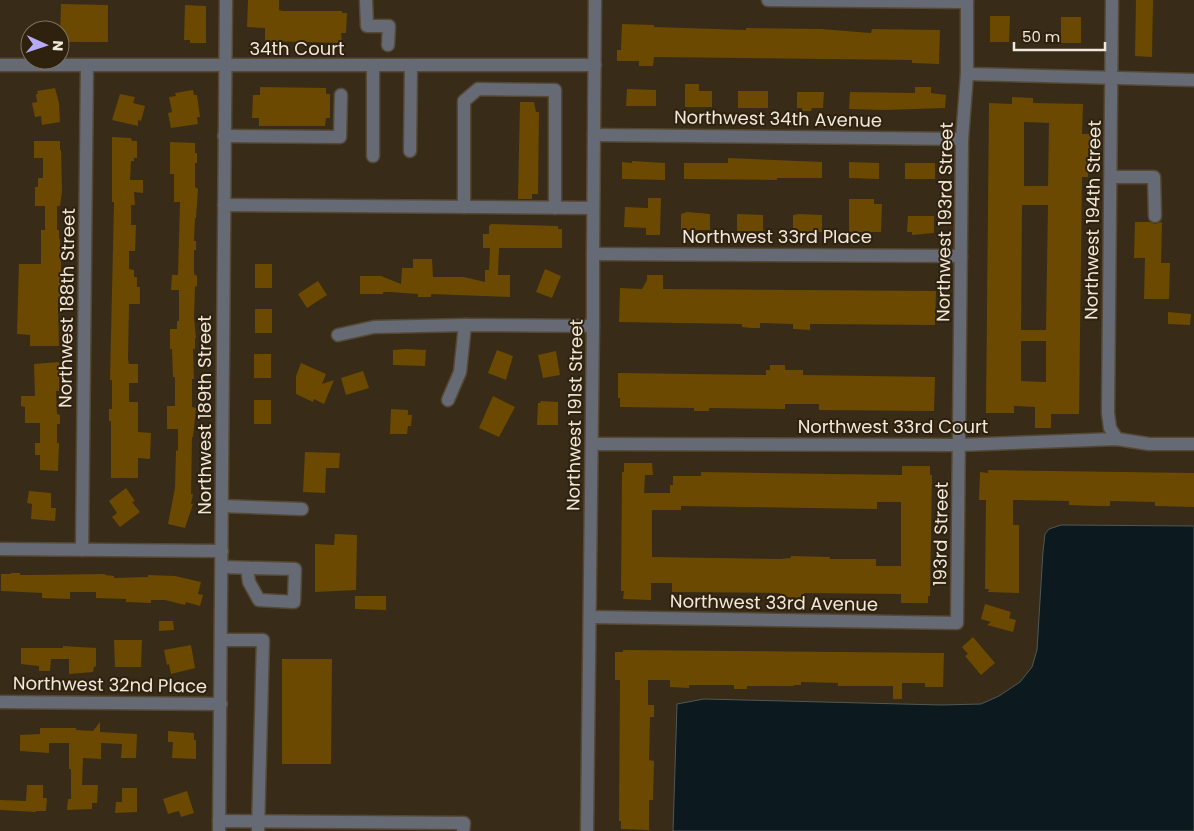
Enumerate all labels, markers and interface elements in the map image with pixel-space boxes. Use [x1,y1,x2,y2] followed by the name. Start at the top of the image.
[20,20,70,70] north arrow
[1014,20,1105,52] scale bar
[1022,26,1060,47] text: 50 m
[249,36,345,61] street label: 34th Court
[48,40,68,51] text: N
[674,104,882,133] street label: Northwest 34th Avenue
[1078,120,1107,320] street label: Northwest 194th Street
[930,122,959,322] street label: Northwest 193rd Street
[52,208,81,408] street label: Northwest 188th Street
[682,224,872,249] street label: Northwest 33rd Place
[192,315,217,515] street label: Northwest 189th Street
[560,319,589,511] street label: Northwest 191st Street
[798,414,988,439] street label: Northwest 33rd Court
[927,482,954,586] street label: 193rd Street
[670,588,878,617] street label: Northwest 33rd Avenue
[13,670,207,699] street label: Northwest 32nd Place

